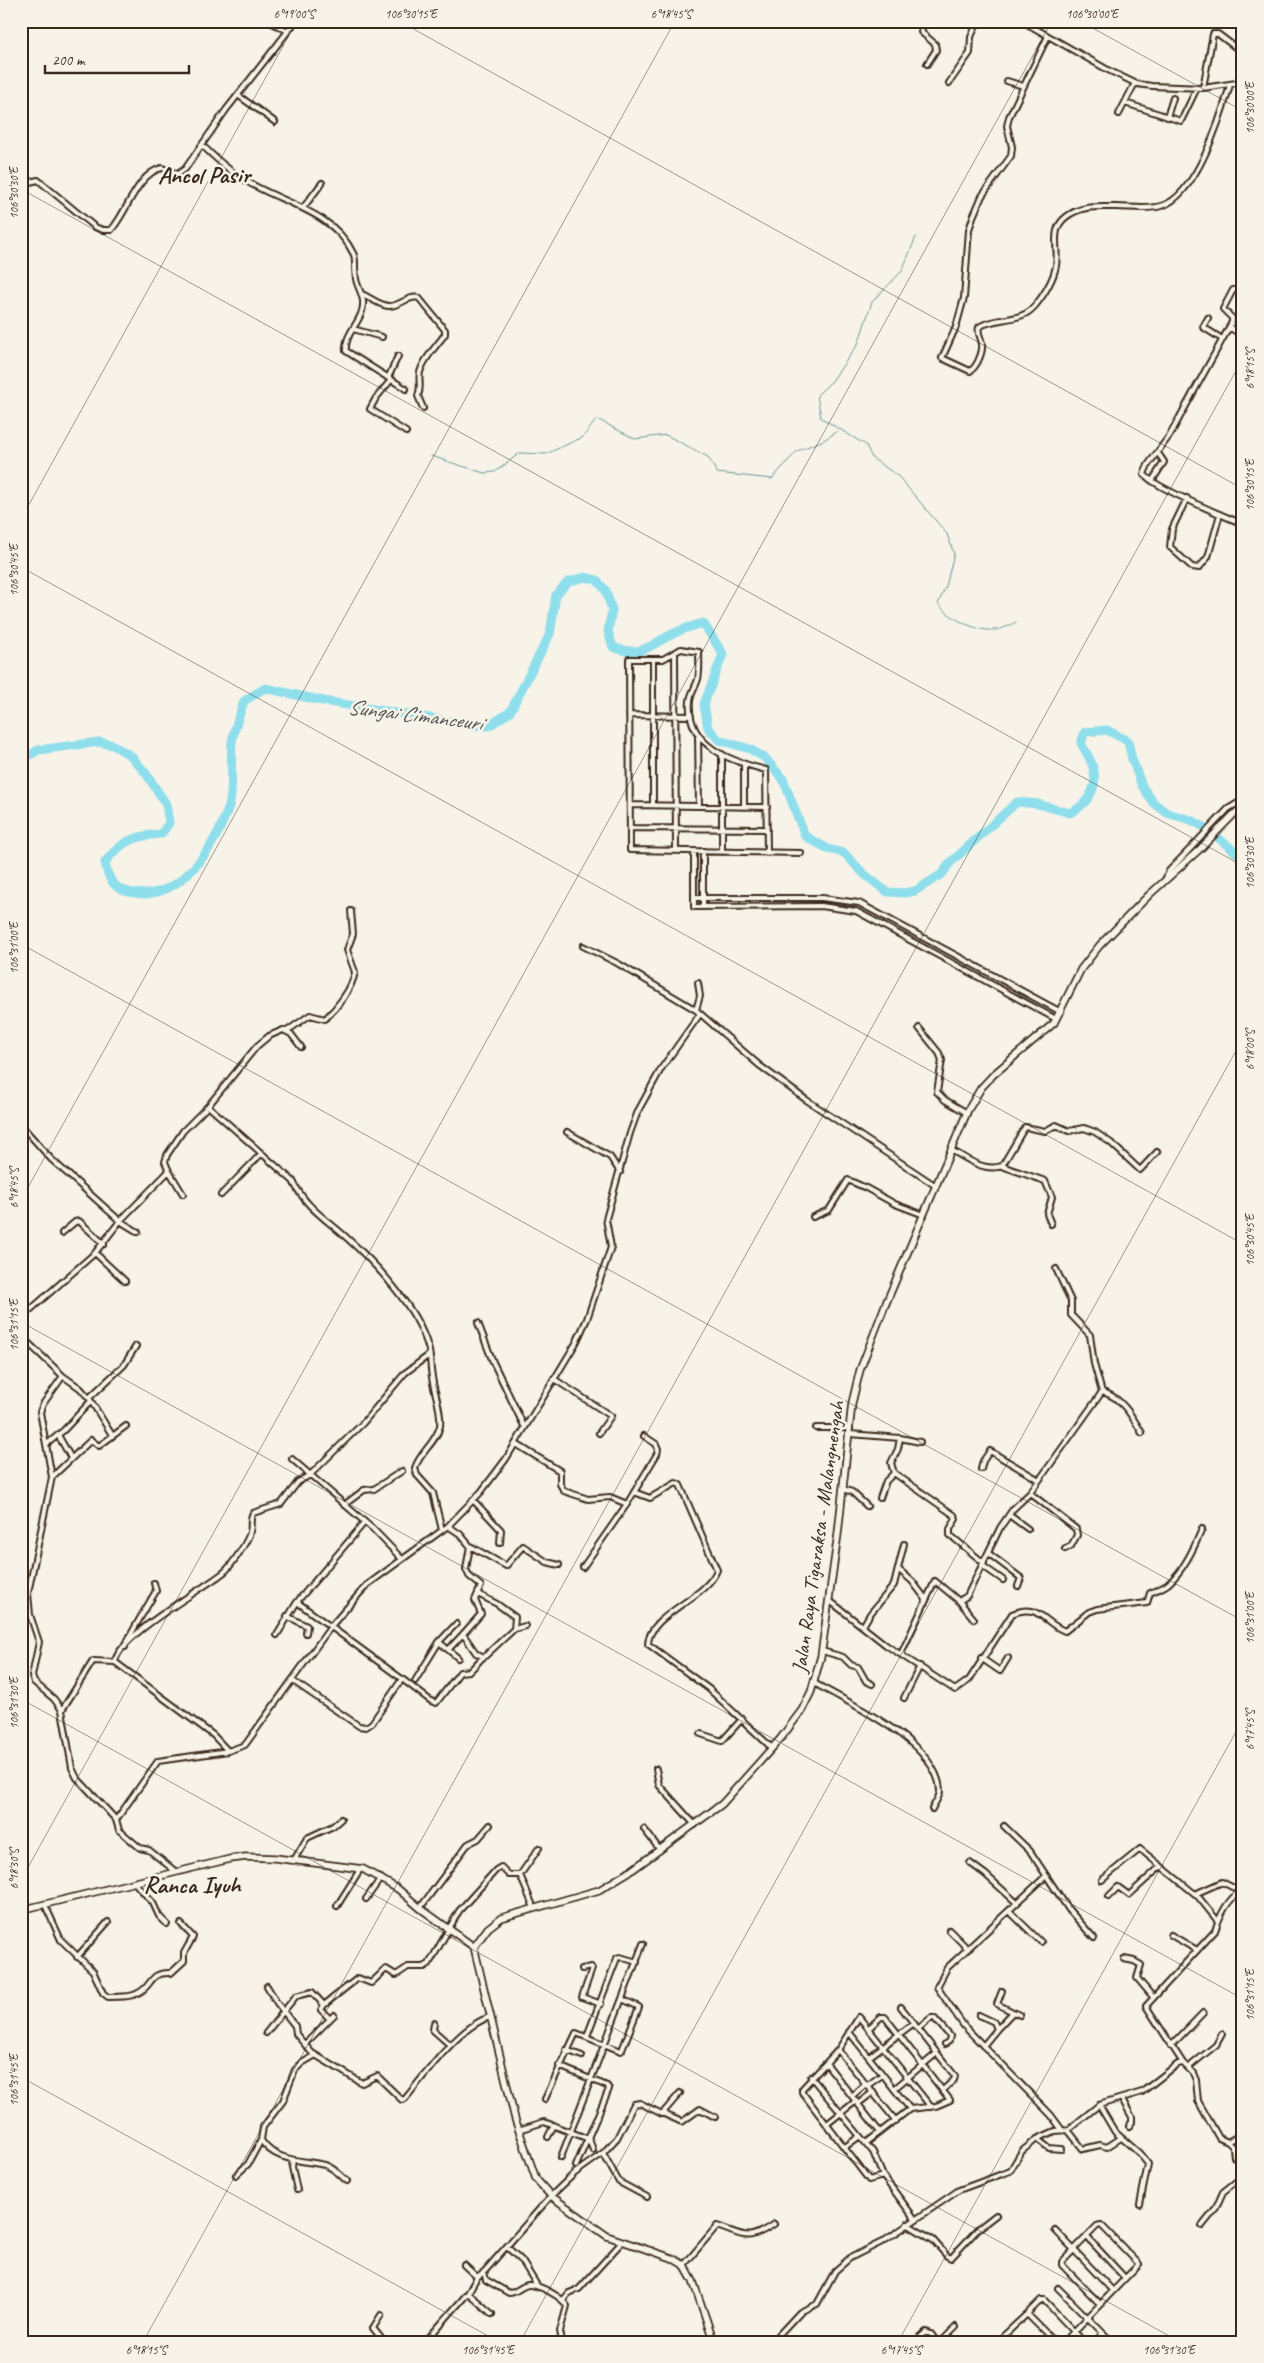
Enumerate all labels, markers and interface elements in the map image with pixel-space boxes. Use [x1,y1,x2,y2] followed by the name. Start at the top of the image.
[274,6,316,22] text: 6°19'00"S
[385,6,439,22] text: 106°30'15"E
[651,6,693,22] text: 6°18'45"S
[1066,6,1120,22] text: 106°30'00"E
[45,42,189,74] scale bar
[52,51,86,70] text: 200 m
[1242,80,1258,134] text: 106°30'00"E
[158,160,252,190] district label: Ancol Pasir
[6,165,22,219] text: 106°30'30"E
[1242,347,1258,389] text: 6°18'15"S
[1242,457,1258,511] text: 106°30'15"E
[6,542,22,596] text: 106°30'45"E
[346,693,488,738] water label: Sungai Cimanceuri
[1242,835,1258,889] text: 106°30'30"E
[6,920,22,974] text: 106°31'00"E
[1242,1028,1258,1070] text: 6°18'00"S
[6,1166,22,1208] text: 6°18'45"S
[1242,1212,1258,1266] text: 106°30'45"E
[6,1297,22,1351] text: 106°31'15"E
[786,1398,850,1676] street label: Jalan Raya Tigaraksa - Malangnengah
[1242,1590,1258,1644] text: 106°31'00"E
[6,1675,22,1729] text: 106°31'30"E
[1242,1708,1258,1750] text: 6°17'45"S
[6,1847,22,1889] text: 6°18'30"S
[143,1870,242,1900] district label: Ranca Iyuh
[1242,1967,1258,2021] text: 106°31'15"E
[6,2052,22,2106] text: 106°31'45"E
[126,2342,168,2358] text: 6°18'15"S
[462,2342,516,2358] text: 106°31'45"E
[881,2342,923,2358] text: 6°17'45"S
[1143,2342,1197,2358] text: 106°31'30"E

